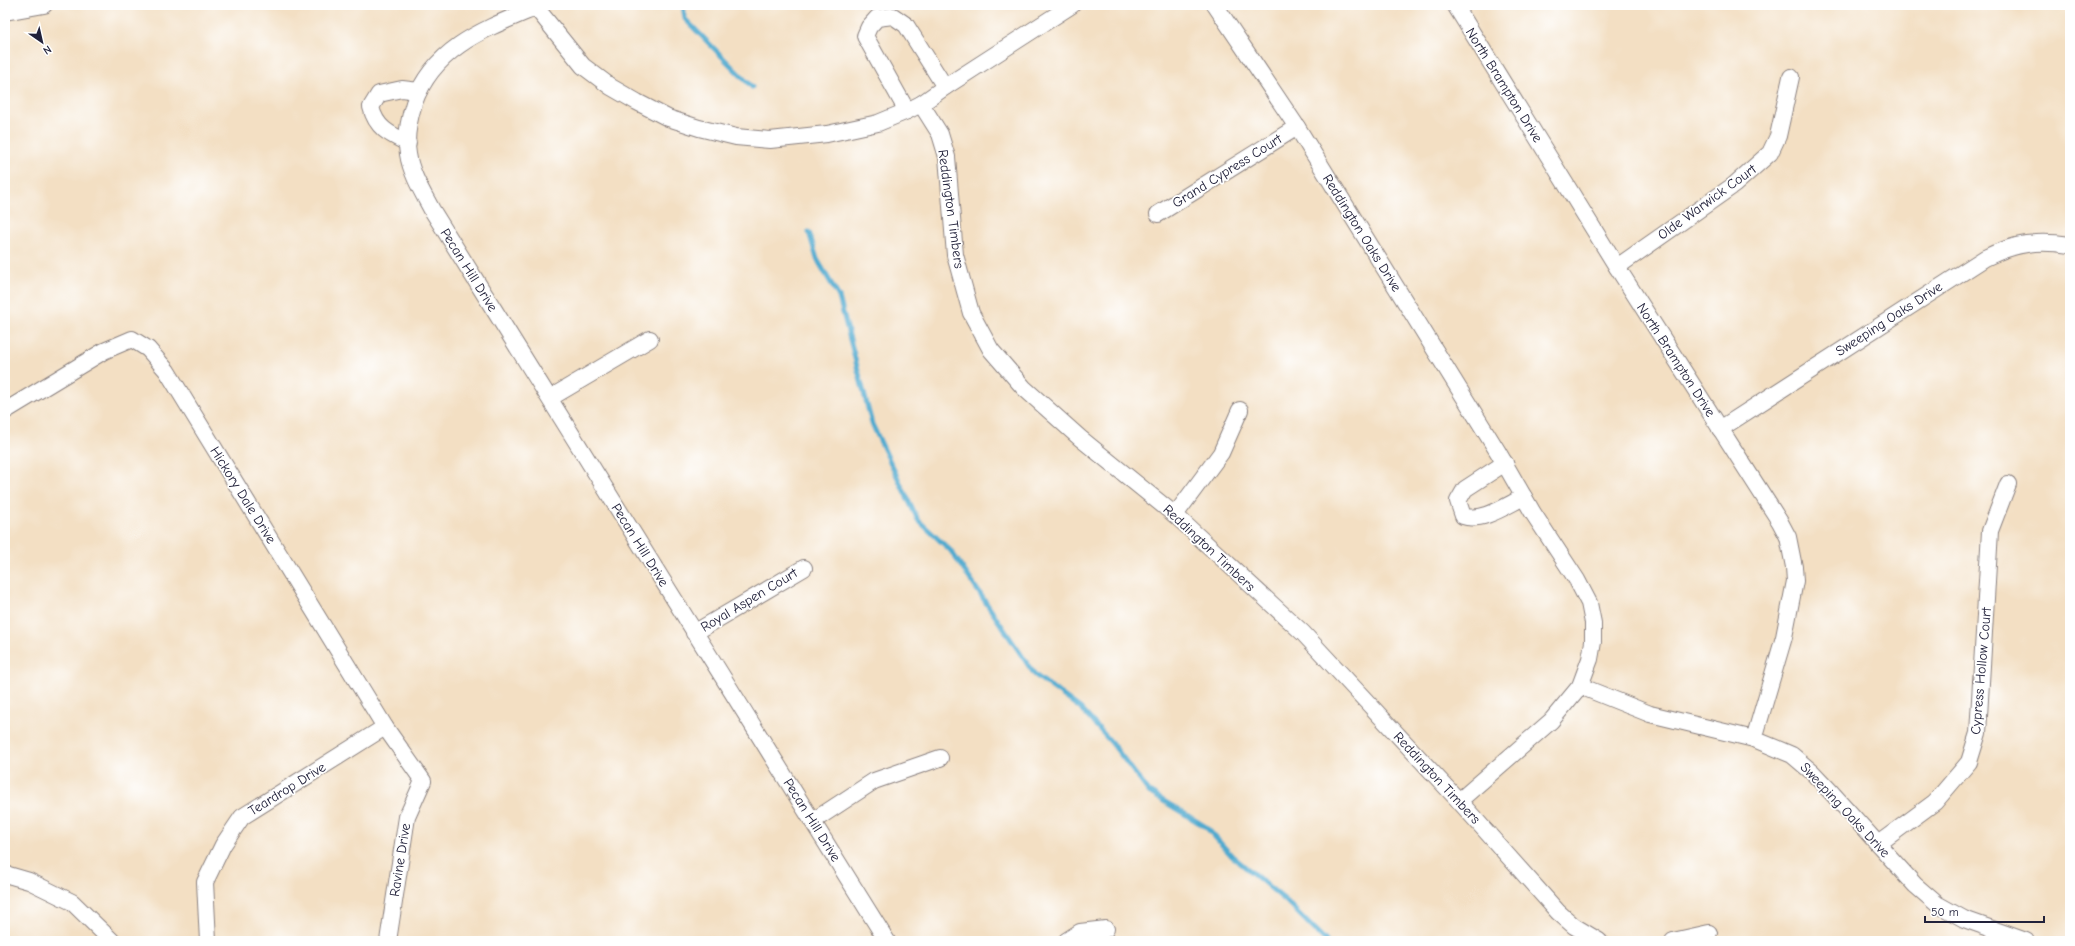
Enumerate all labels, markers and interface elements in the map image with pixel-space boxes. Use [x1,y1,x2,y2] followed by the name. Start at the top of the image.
[22,22,62,62] north arrow
[1462,25,1546,145] street label: North Brampton Drive
[41,42,54,57] text: N
[1169,130,1286,212] street label: Grand Cypress Court
[934,149,968,270] street label: Reddington Timbers
[1654,160,1760,243] street label: Olde Warwick Court
[1319,171,1405,295] street label: Reddington Oaks Drive
[437,225,501,315] street label: Pecan Hill Drive
[1832,278,1946,360] street label: Sweeping Oaks Drive
[1633,300,1719,420] street label: North Brampton Drive
[206,443,280,547] street label: Hickory Dale Drive
[608,500,672,590] street label: Pecan Hill Drive
[1159,501,1259,595] street label: Reddington Timbers
[697,564,801,636] street label: Royal Aspen Court
[1967,606,1995,735] street label: Cypress Hollow Court
[1390,728,1484,828] street label: Reddington Timbers
[245,758,329,820] street label: Teardrop Drive
[1797,759,1893,861] street label: Sweeping Oaks Drive
[780,775,844,865] street label: Pecan Hill Drive
[386,822,414,898] street label: Ravine Drive
[1925,898,2044,924] scale bar
[1931,905,1959,919] text: 50 m

